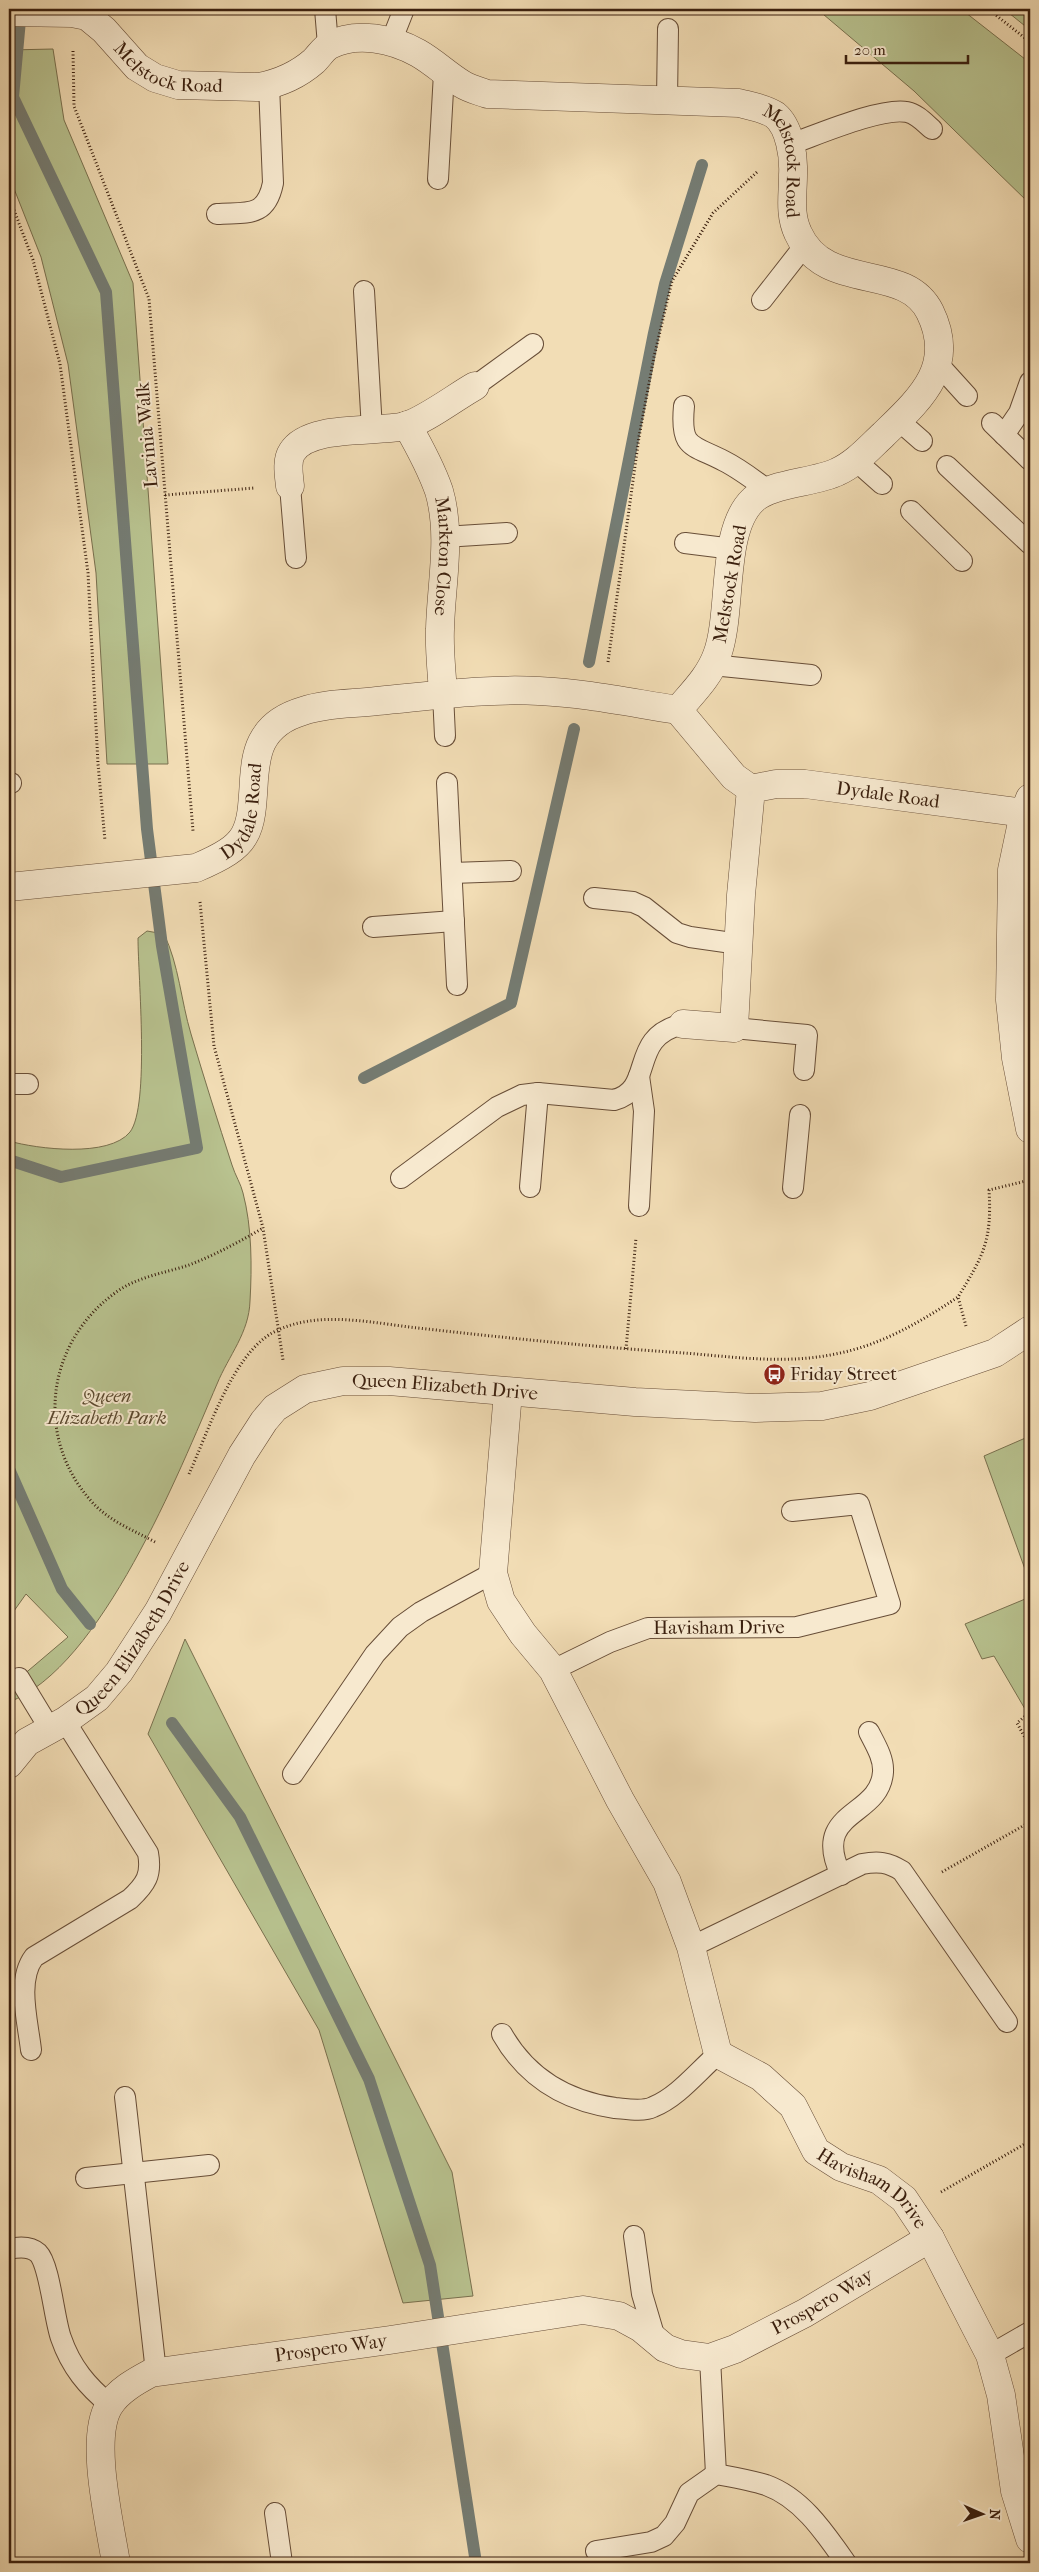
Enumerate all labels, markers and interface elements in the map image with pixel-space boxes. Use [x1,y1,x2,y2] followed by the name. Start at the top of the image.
[846,32,969,64] scale bar
[109,37,224,97] street label: Melstock Road
[854,41,886,59] text: 20 m
[759,99,804,220] street label: Melstock Road
[131,381,163,489] street label: Lavinia Walk
[430,495,456,616] street label: Markton Close
[709,523,751,645] street label: Melstock Road
[216,761,267,865] street label: Dydale Road
[835,777,942,813] street label: Dydale Road
[762,1362,786,1386] bus stop icon: Friday Street
[790,1363,897,1385] place label: Friday Street
[352,1370,539,1405] street label: Queen Elizabeth Drive
[46,1385,167,1429] park label: Queen Elizabeth Park
[71,1557,194,1721] street label: Queen Elizabeth Drive
[653,1616,785,1639] street label: Havisham Drive
[813,2143,932,2233] street label: Havisham Drive
[768,2263,878,2339] street label: Prospero Way
[273,2329,389,2367] street label: Prospero Way
[956,2490,1006,2540] north arrow
[986,2509,1003,2520] text: N

